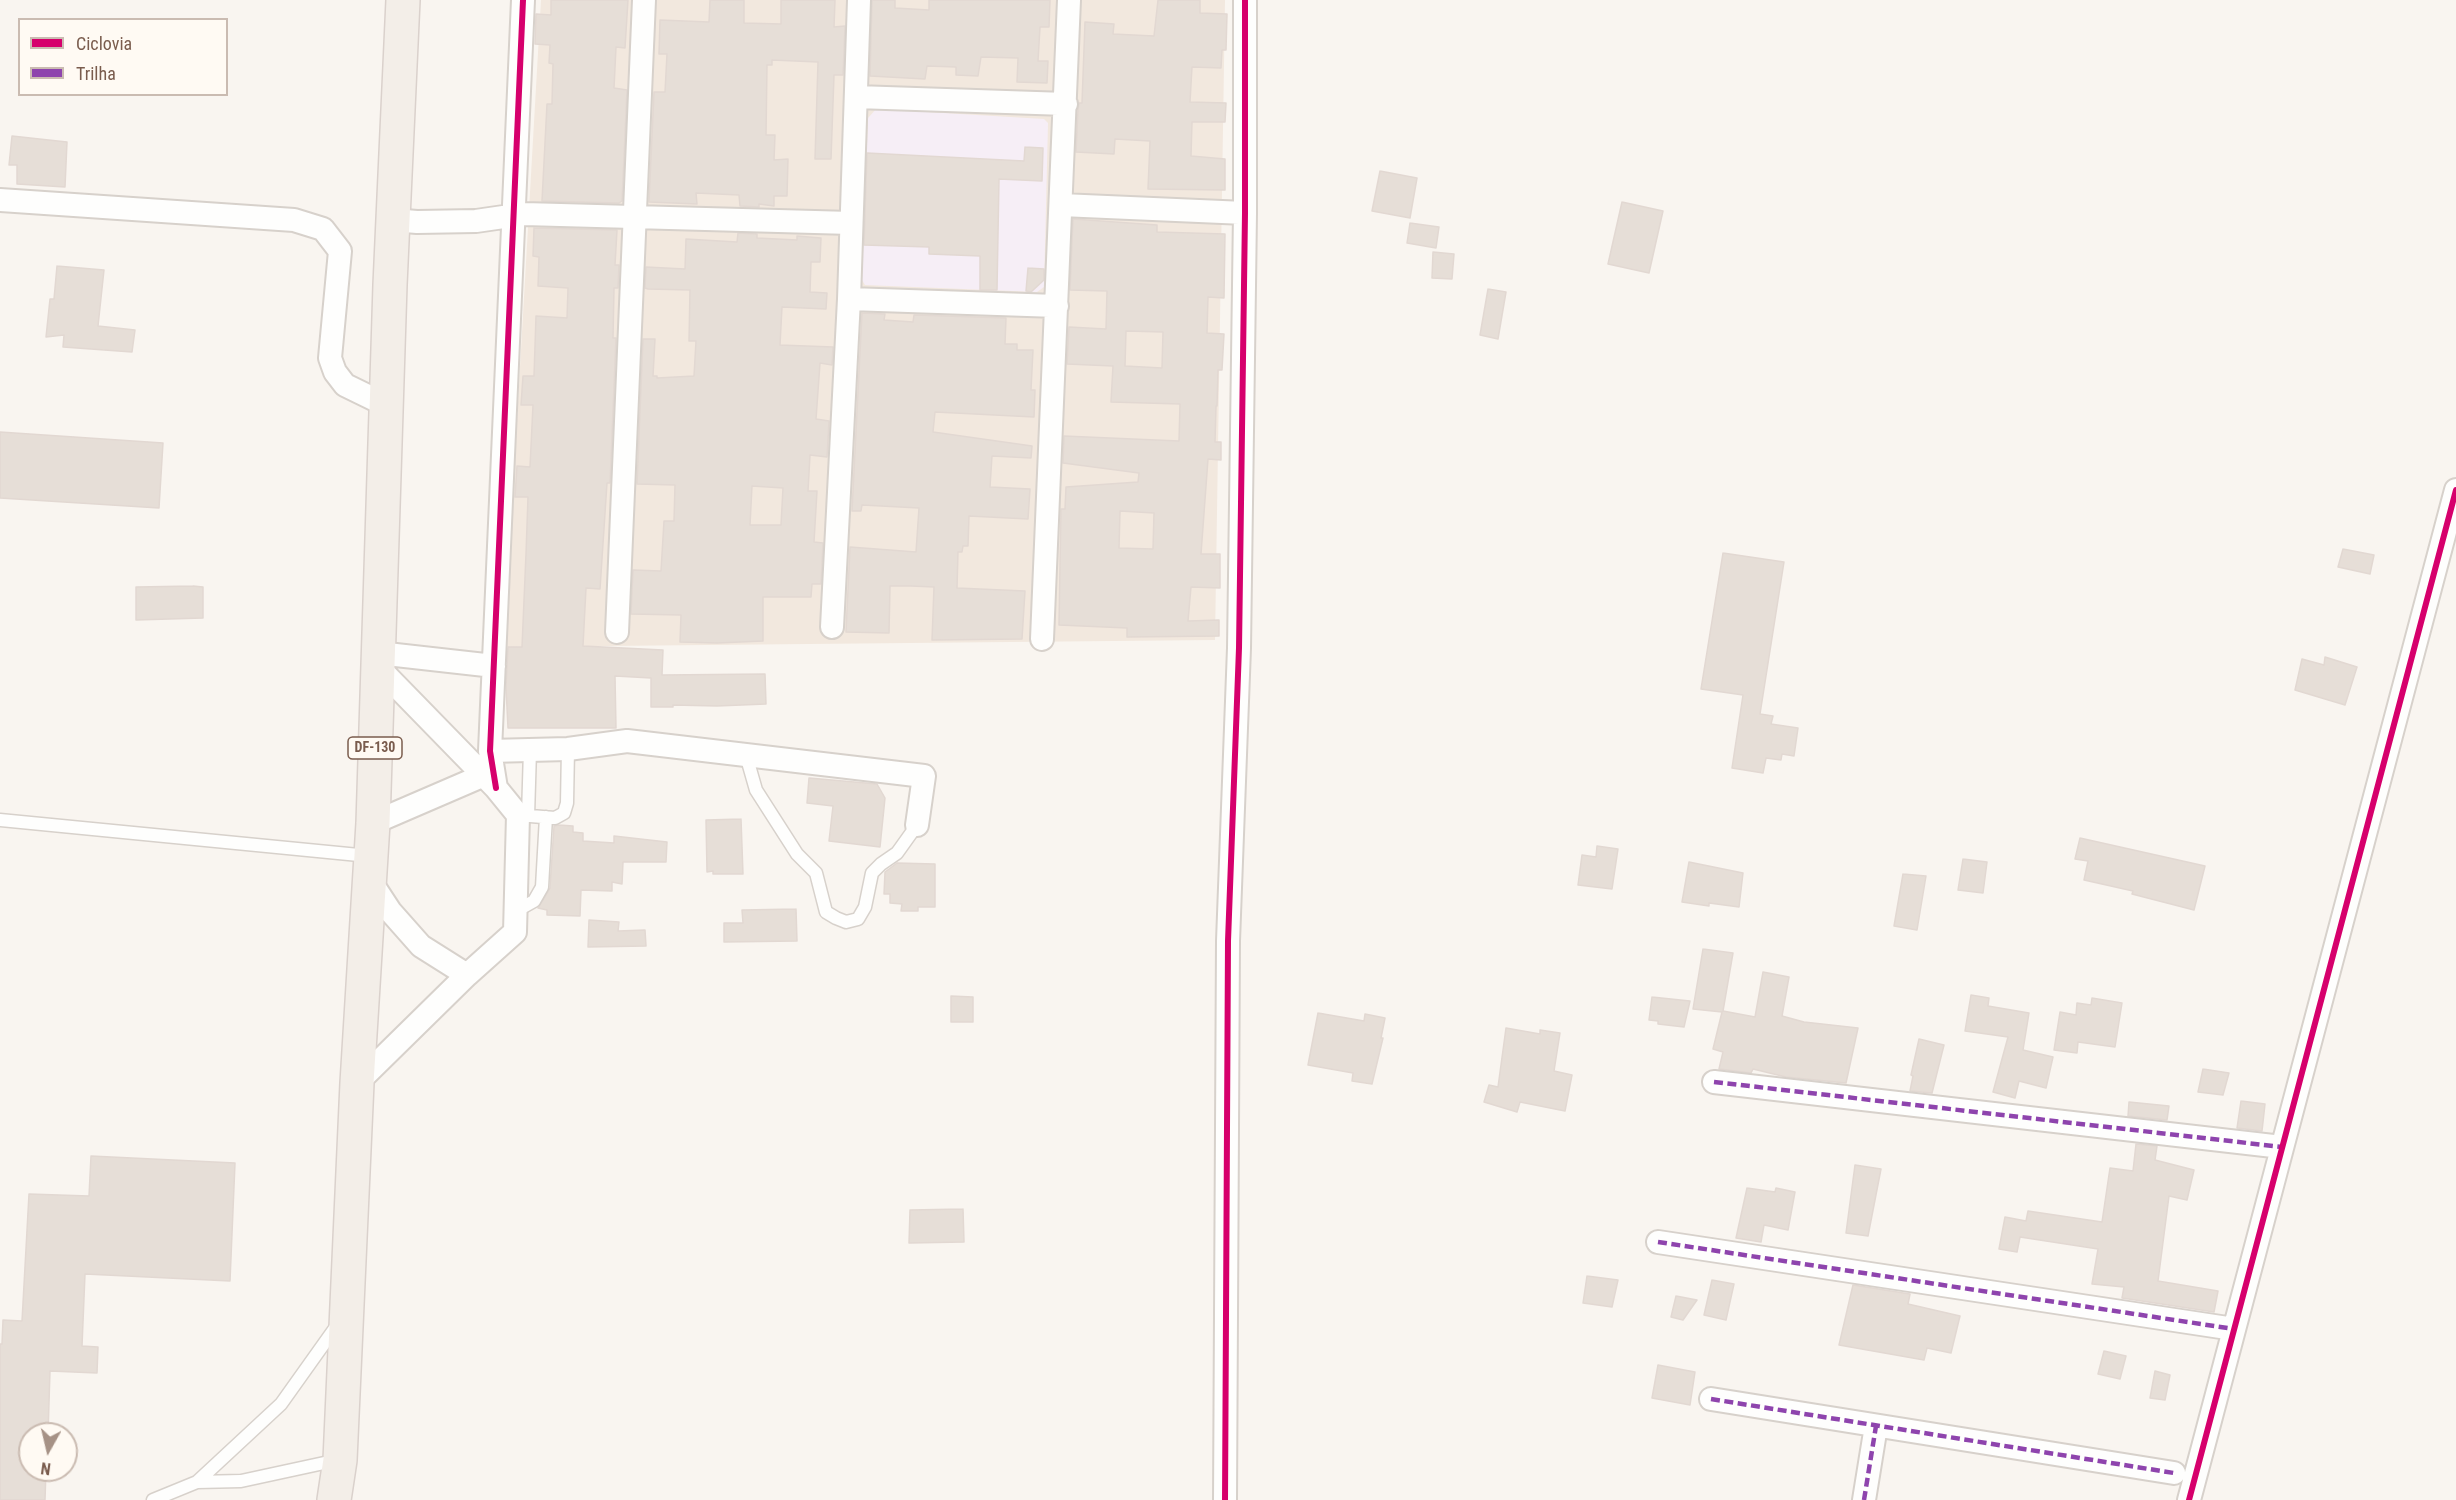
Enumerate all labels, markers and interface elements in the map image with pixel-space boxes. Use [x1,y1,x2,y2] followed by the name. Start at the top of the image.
[18,18,228,96] legend
[76,33,132,54] text: Ciclovia
[76,63,116,84] text: Trilha
[348,737,402,759] road number: DF-130
[18,1422,78,1482] north arrow
[40,1458,52,1478] text: N

